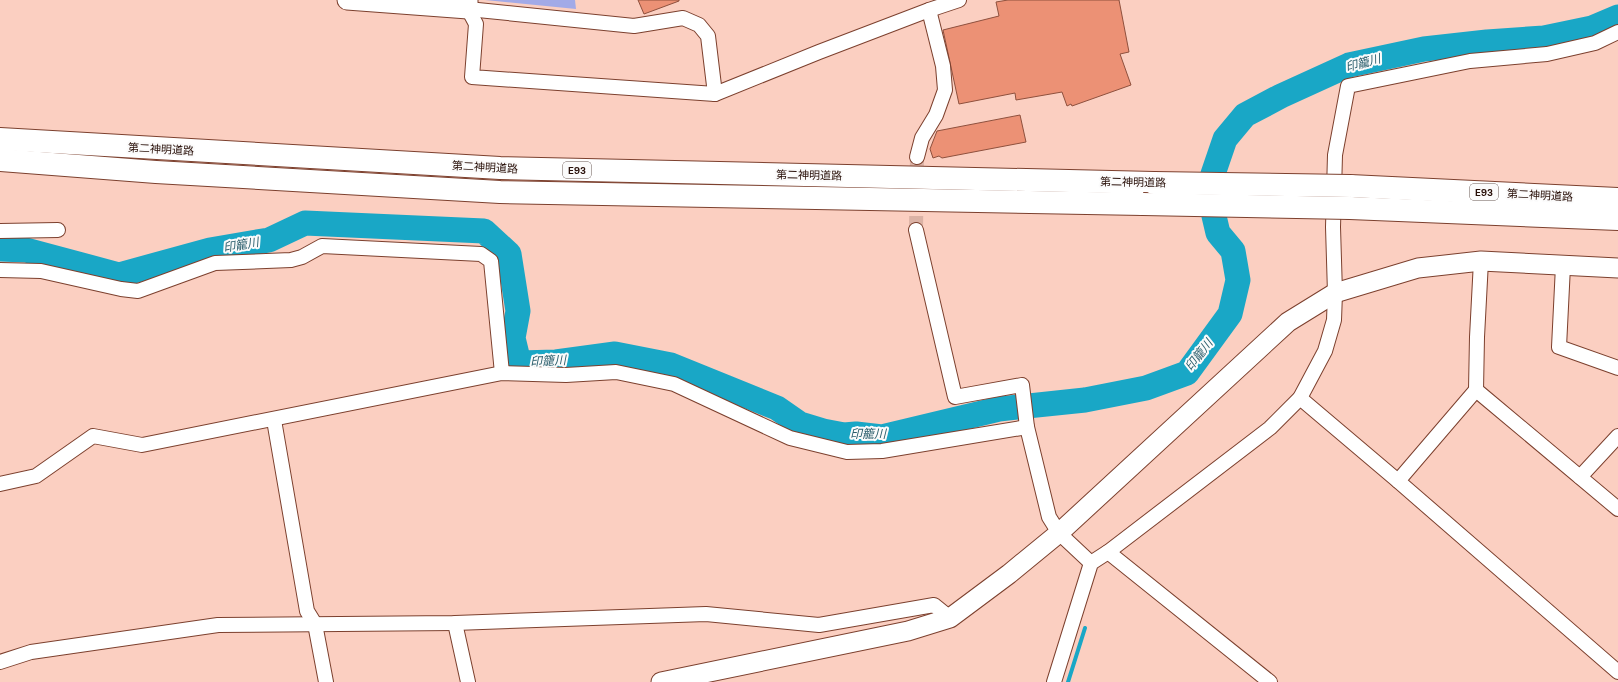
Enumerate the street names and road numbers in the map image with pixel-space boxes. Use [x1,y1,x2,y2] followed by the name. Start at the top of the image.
[128,140,194,158] street label: 第二神明道路
[452,158,518,176] street label: 第二神明道路
[563,162,591,178] road number: E93
[776,167,842,183] street label: 第二神明道路
[1100,174,1166,190] street label: 第二神明道路
[1470,184,1498,200] road number: E93
[1507,186,1573,204] street label: 第二神明道路

